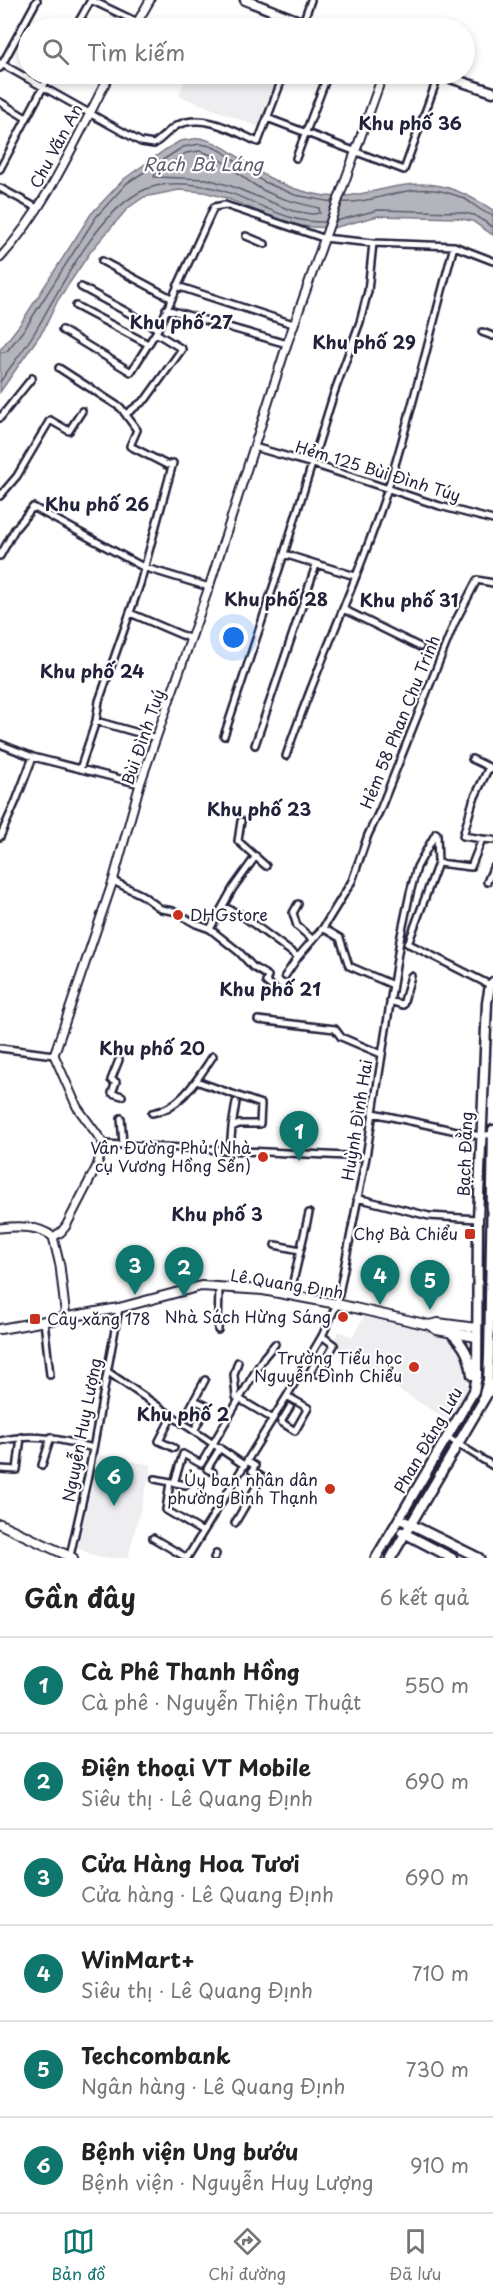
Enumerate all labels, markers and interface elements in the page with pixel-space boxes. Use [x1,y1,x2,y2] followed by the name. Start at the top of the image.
[18,18,475,84] search box
[39,35,72,68] icon: search
[87,35,185,68] text: Tìm kiếm
[23,99,88,192] street label: Chu Văn An
[358,109,462,136] district label: Khu phố 36
[143,150,265,177] water label: Rạch Bà Láng
[130,308,233,335] district label: Khu phố 27
[312,328,416,355] district label: Khu phố 29
[293,433,464,507] street label: Hẻm 125 Bùi Đình Túy
[45,490,150,517] district label: Khu phố 26
[224,585,328,612] district label: Khu phố 28
[359,586,459,613] district label: Khu phố 31
[219,623,248,652] your location
[353,631,445,812] street label: Hẻm 58 Phan Chu Trinh
[40,657,144,684] district label: Khu phố 24
[114,686,170,788] street label: Bùi Đình Tuý
[207,795,311,822] district label: Khu phố 23
[190,902,268,926] place label: DHGstore
[171,908,185,922] marker: DHGstore
[219,975,321,1002] district label: Khu phố 21
[99,1034,205,1061] district label: Khu phố 20
[335,1057,377,1182] street label: Huỳnh Đình Hai
[451,1111,477,1197] street label: Bạch Đằng
[280,1112,318,1161] pin: 1
[90,1135,251,1177] place label: Vân Đường Phủ (Nhà cụ Vương Hồng Sển)
[256,1150,270,1164] marker: Vân Đường Phủ (Nhà cụ Vương Hồng Sển)
[171,1200,263,1227] district label: Khu phố 3
[353,1221,458,1245] place label: Chợ Bà Chiểu
[463,1227,477,1241] marker: Chợ Bà Chiểu
[116,1246,154,1295] pin: 3
[164,1248,204,1297] pin: 2
[360,1256,400,1305] pin: 4
[410,1260,450,1310] pin: 5
[229,1262,345,1304] street label: Lê Quang Định
[164,1304,331,1328] place label: Nhà Sách Hừng Sáng
[47,1306,151,1330] place label: Cây xăng 178
[336,1310,350,1324] marker: Nhà Sách Hừng Sáng
[28,1312,42,1326] marker: Cây xăng 178
[254,1345,402,1387] place label: Trường Tiểu học Nguyễn Đình Chiểu
[55,1356,107,1504] street label: Nguyễn Huy Lượng
[407,1360,421,1374] marker: Trường Tiểu học Nguyễn Đình Chiểu
[387,1382,467,1497] street label: Phan Đăng Lưu
[137,1400,230,1427] district label: Khu phố 2
[94,1456,134,1506] pin: 6
[167,1467,318,1509] place label: Ủy ban nhân dân phường Bình Thạnh
[323,1482,337,1496] marker: Ủy ban nhân dân phường Bình Thạnh
[24,1578,136,1617] text: Gần đây
[380,1582,469,1612] text: 6 kết quả
[81,1654,300,1687] text: Cà Phê Thanh Hồng
[39,1670,48,1700] text: 1
[404,1670,469,1700] text: 550 m
[81,1687,361,1717] text: Cà phê · Nguyễn Thiện Thuật
[81,1750,311,1783] text: Điện thoại VT Mobile
[36,1766,51,1796] text: 2
[405,1766,469,1796] text: 690 m
[81,1783,313,1813] text: Siêu thị · Lê Quang Định
[81,1846,300,1879] text: Cửa Hàng Hoa Tươi
[37,1862,50,1892] text: 3
[405,1862,469,1892] text: 690 m
[81,1879,334,1909] text: Cửa hàng · Lê Quang Định
[81,1942,195,1975] text: WinMart+
[37,1958,50,1988] text: 4
[412,1958,469,1988] text: 710 m
[81,1975,313,2005] text: Siêu thị · Lê Quang Định
[81,2038,231,2071] text: Techcombank
[37,2054,50,2084] text: 5
[406,2054,469,2084] text: 730 m
[81,2071,346,2101] text: Ngân hàng · Lê Quang Định
[81,2134,299,2167] text: Bệnh viện Ung bướu
[36,2150,51,2180] text: 6
[410,2150,469,2180] text: 910 m
[81,2167,373,2197] text: Bệnh viện · Nguyễn Huy Lượng
[52,2225,105,2285] tab: Bản đồ
[208,2225,286,2285] tab: Chỉ đường
[389,2225,441,2285] tab: Đã lưu

